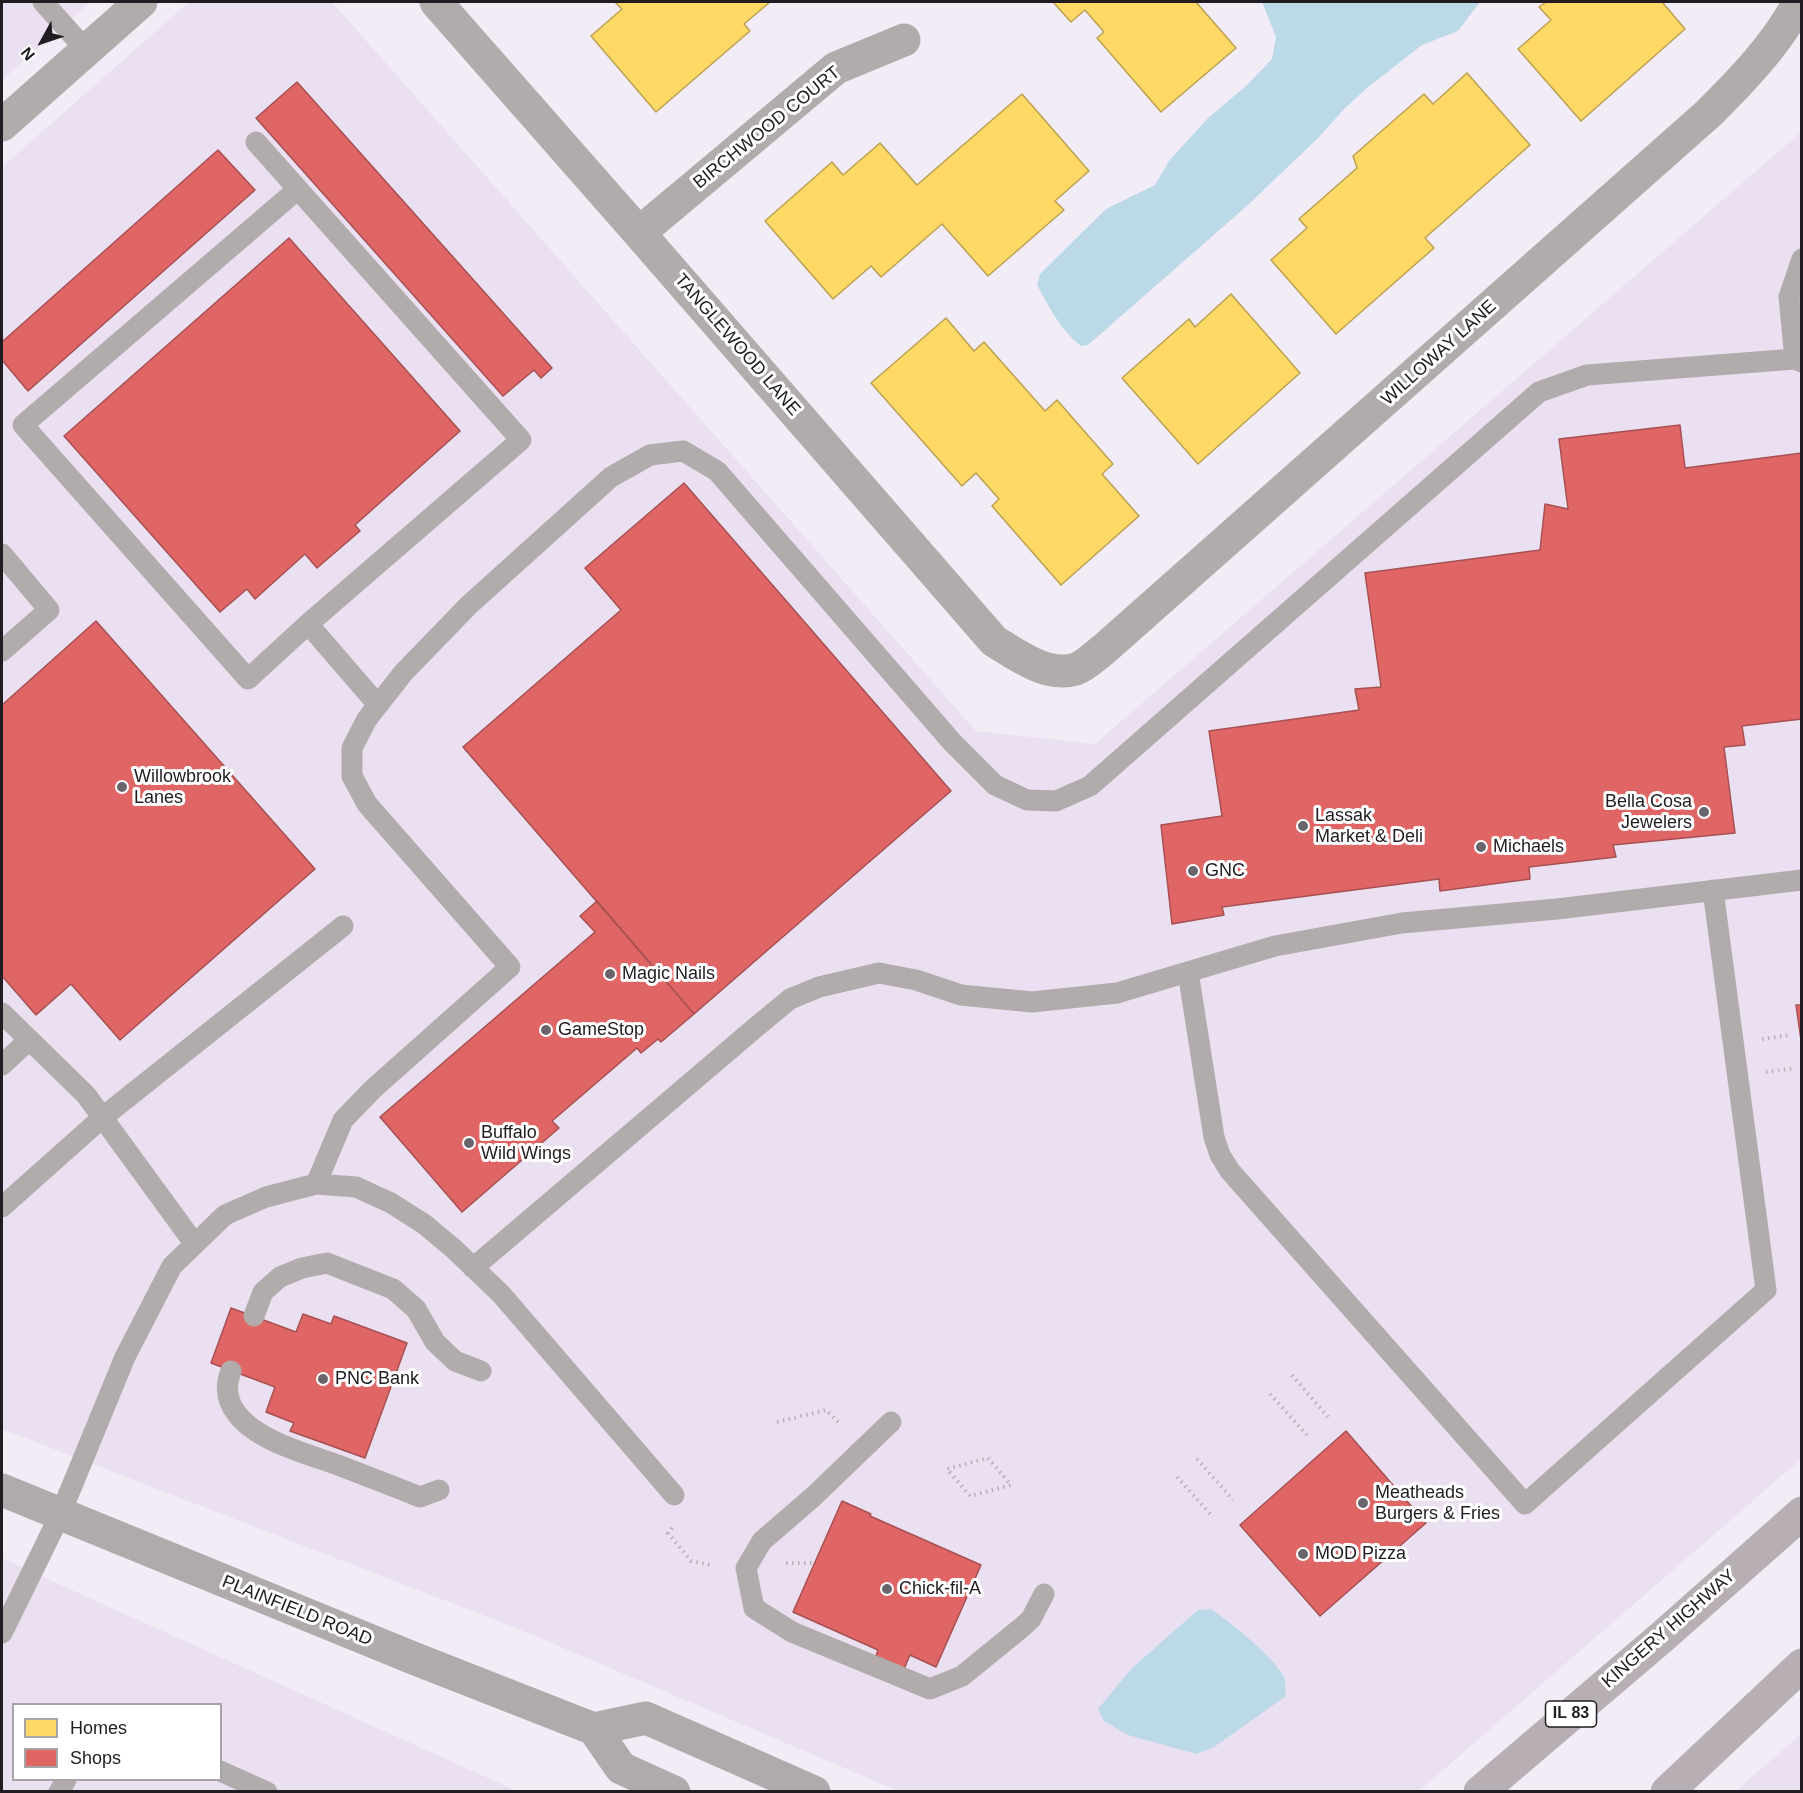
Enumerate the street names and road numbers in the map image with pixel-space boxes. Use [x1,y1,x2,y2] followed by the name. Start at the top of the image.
[689,62,845,194] street label: BIRCHWOOD COURT
[670,270,804,420] street label: TANGLEWOOD LANE
[1377,296,1501,410] street label: WILLOWAY LANE
[1598,1565,1740,1693] street label: KINGERY HIGHWAY
[219,1571,375,1651] street label: PLAINFIELD ROAD
[1546,1701,1596,1727] road number: IL 83

